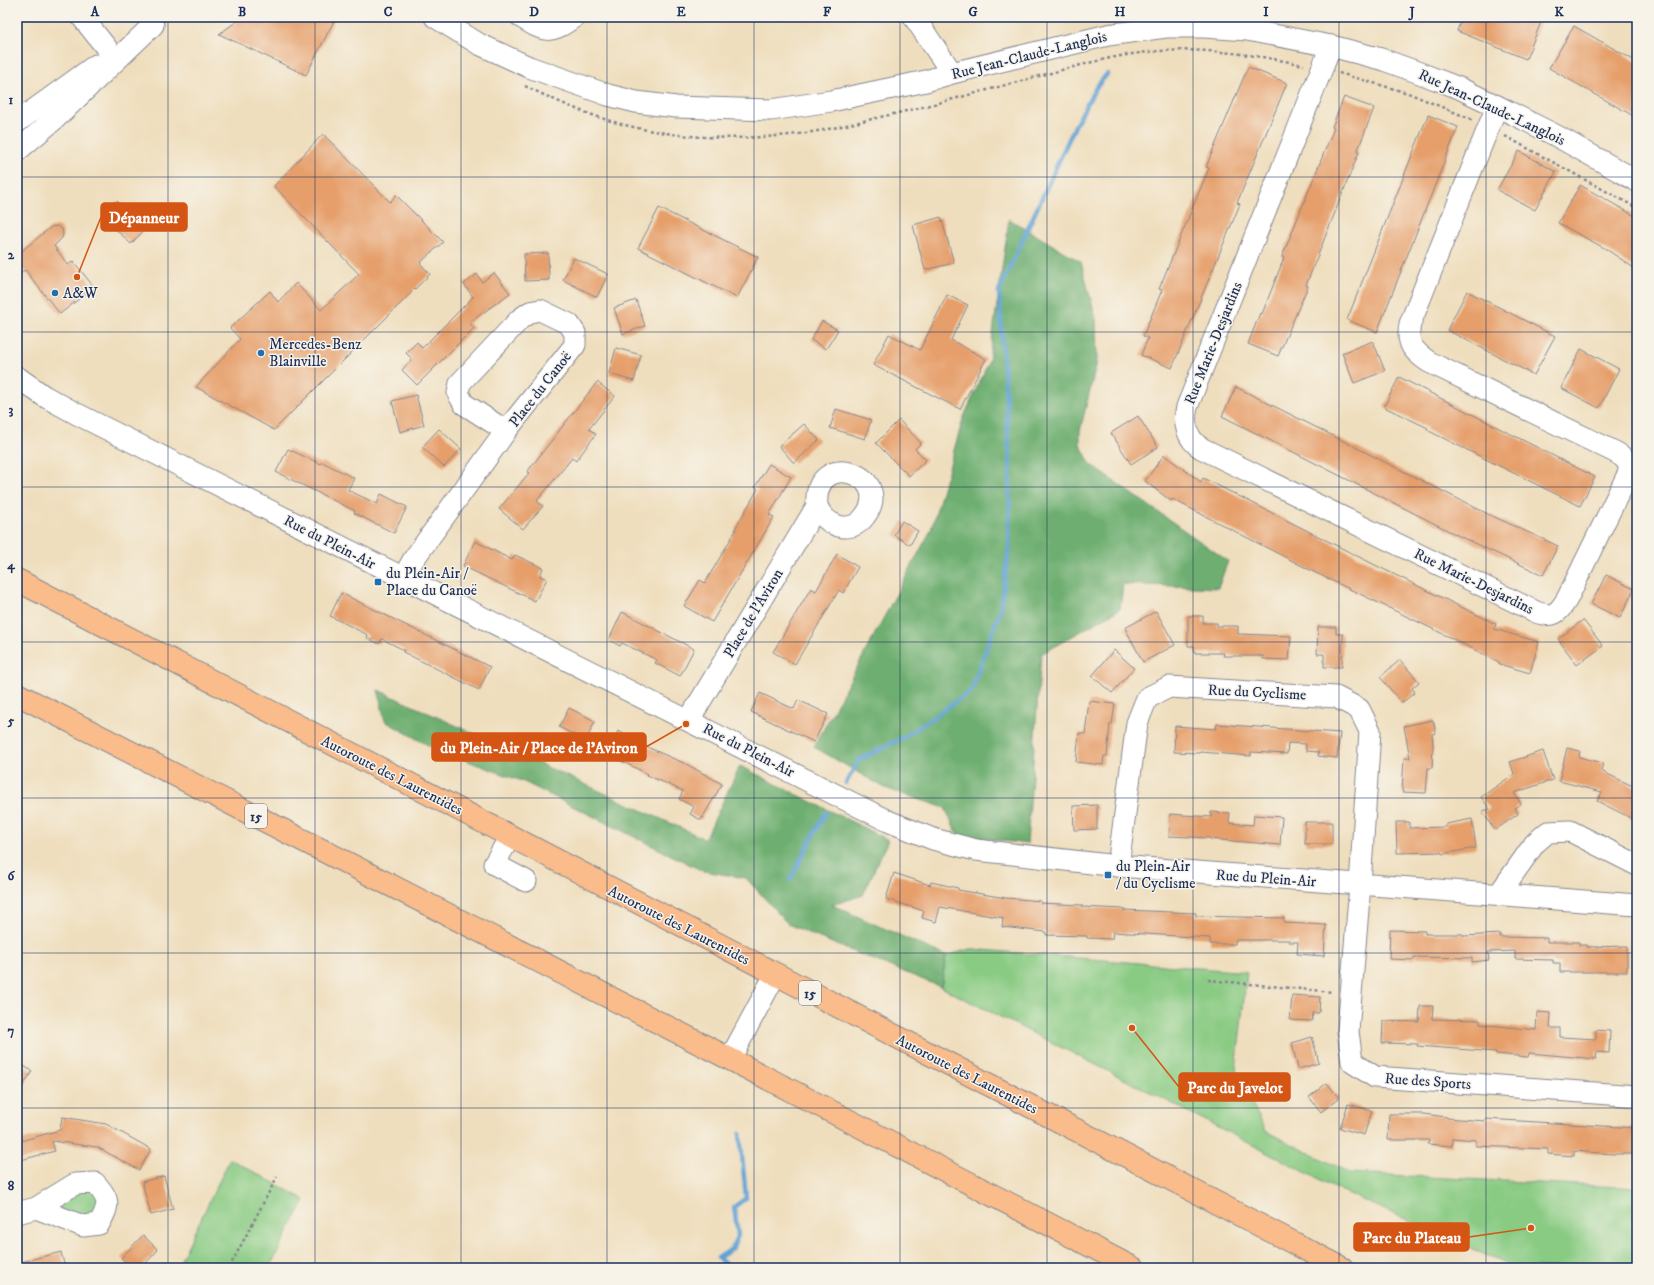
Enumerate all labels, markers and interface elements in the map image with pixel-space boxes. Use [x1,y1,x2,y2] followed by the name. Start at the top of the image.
[90,4,100,20] text: A
[238,4,246,20] text: B
[384,4,393,20] text: C
[529,4,539,20] text: D
[676,4,686,20] text: E
[823,4,832,20] text: F
[968,4,978,20] text: G
[1115,4,1126,20] text: H
[1263,4,1269,20] text: I
[1407,4,1415,21] text: J
[1554,4,1564,20] text: K
[949,27,1109,84] street label: Rue Jean-Claude-Langlois
[1415,65,1568,150] street label: Rue Jean-Claude-Langlois
[9,92,14,108] text: 1
[101,203,187,231] callout: Dépanneur
[109,208,180,228] text: Dépanneur
[8,247,15,263] text: 2
[1180,279,1247,407] street label: Rue Marie-Desjardins
[63,284,98,303] place label: A&W
[50,288,60,298] marker: A&W
[269,335,362,371] place label: Mercedes-Benz Blainville
[256,348,266,358] marker: Mercedes-Benz Blainville
[505,348,576,431] street label: Place du Canoë
[9,402,14,418] text: 3
[281,511,379,574] street label: Rue du Plein-Air
[1411,544,1537,619] street label: Rue Marie-Desjardins
[6,557,15,574] text: 4
[386,564,477,600] place label: du Plein-Air / Place du Canoë
[719,565,788,661] street label: Place de l'Aviron
[373,577,383,587] marker: du Plein-Air / Place du Canoë
[1207,680,1307,705] street label: Rue du Cyclisme
[7,713,15,729] text: 5
[700,719,798,782] street label: Rue du Plein-Air
[318,731,466,819] street label: Autoroute des Laurentides
[432,733,646,761] callout: du Plein-Air / Place de l'Aviron
[440,738,638,758] text: du Plein-Air / Place de l'Aviron
[245,804,267,828] road number: 15
[1116,857,1195,893] place label: du Plein-Air / du Cyclisme
[1215,866,1317,892] street label: Rue du Plein-Air
[8,868,16,884] text: 6
[1103,870,1113,880] marker: du Plein-Air / du Cyclisme
[605,881,753,969] street label: Autoroute des Laurentides
[799,981,821,1005] road number: 15
[8,1023,15,1039] text: 7
[893,1030,1041,1118] street label: Autoroute des Laurentides
[1384,1069,1472,1094] street label: Rue des Sports
[1179,1073,1290,1101] callout: Parc du Javelot
[1187,1078,1284,1098] text: Parc du Javelot
[8,1178,15,1194] text: 8
[1354,1223,1469,1251] callout: Parc du Plateau
[1363,1228,1462,1248] text: Parc du Plateau

